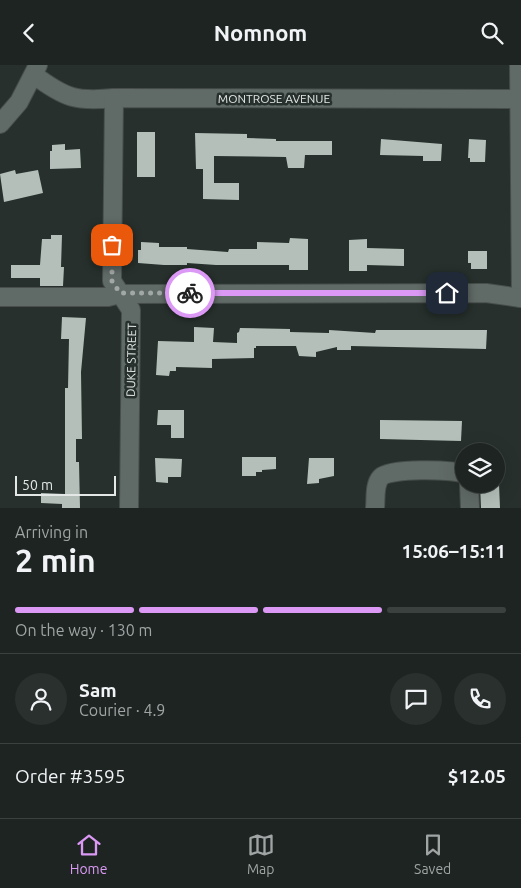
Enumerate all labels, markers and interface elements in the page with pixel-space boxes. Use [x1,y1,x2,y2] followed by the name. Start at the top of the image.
[15,19,43,47] icon: back
[478,19,506,47] icon: search
[214,20,307,45] text: Nomnom
[218,92,331,105] street label: MONTROSE AVENUE
[91,224,133,266] pin
[98,231,126,259] icon: bag
[165,268,215,318] courier
[426,272,468,314] pin
[176,279,204,307] icon: bike
[433,279,461,307] icon: home
[124,323,138,397] street label: DUKE STREET
[455,443,505,493] map controls
[455,443,505,493] button: layers
[15,473,116,496] scale bar
[22,477,53,493] text: 50 m
[15,523,88,541] text: Arriving in
[401,540,506,562] text: 15:06–15:11
[15,542,96,578] text: 2 min
[15,621,152,639] text: On the way · 130 m
[15,673,67,725] button: person
[390,673,442,725] button: chat
[454,673,506,725] button: phone
[79,679,117,701] text: Sam
[79,701,165,719] text: Courier · 4.9
[15,765,125,787] text: Order #3595
[448,765,506,787] text: $12.05
[70,831,107,877] tab: Home
[247,831,275,877] tab: Map
[414,831,451,877] tab: Saved

